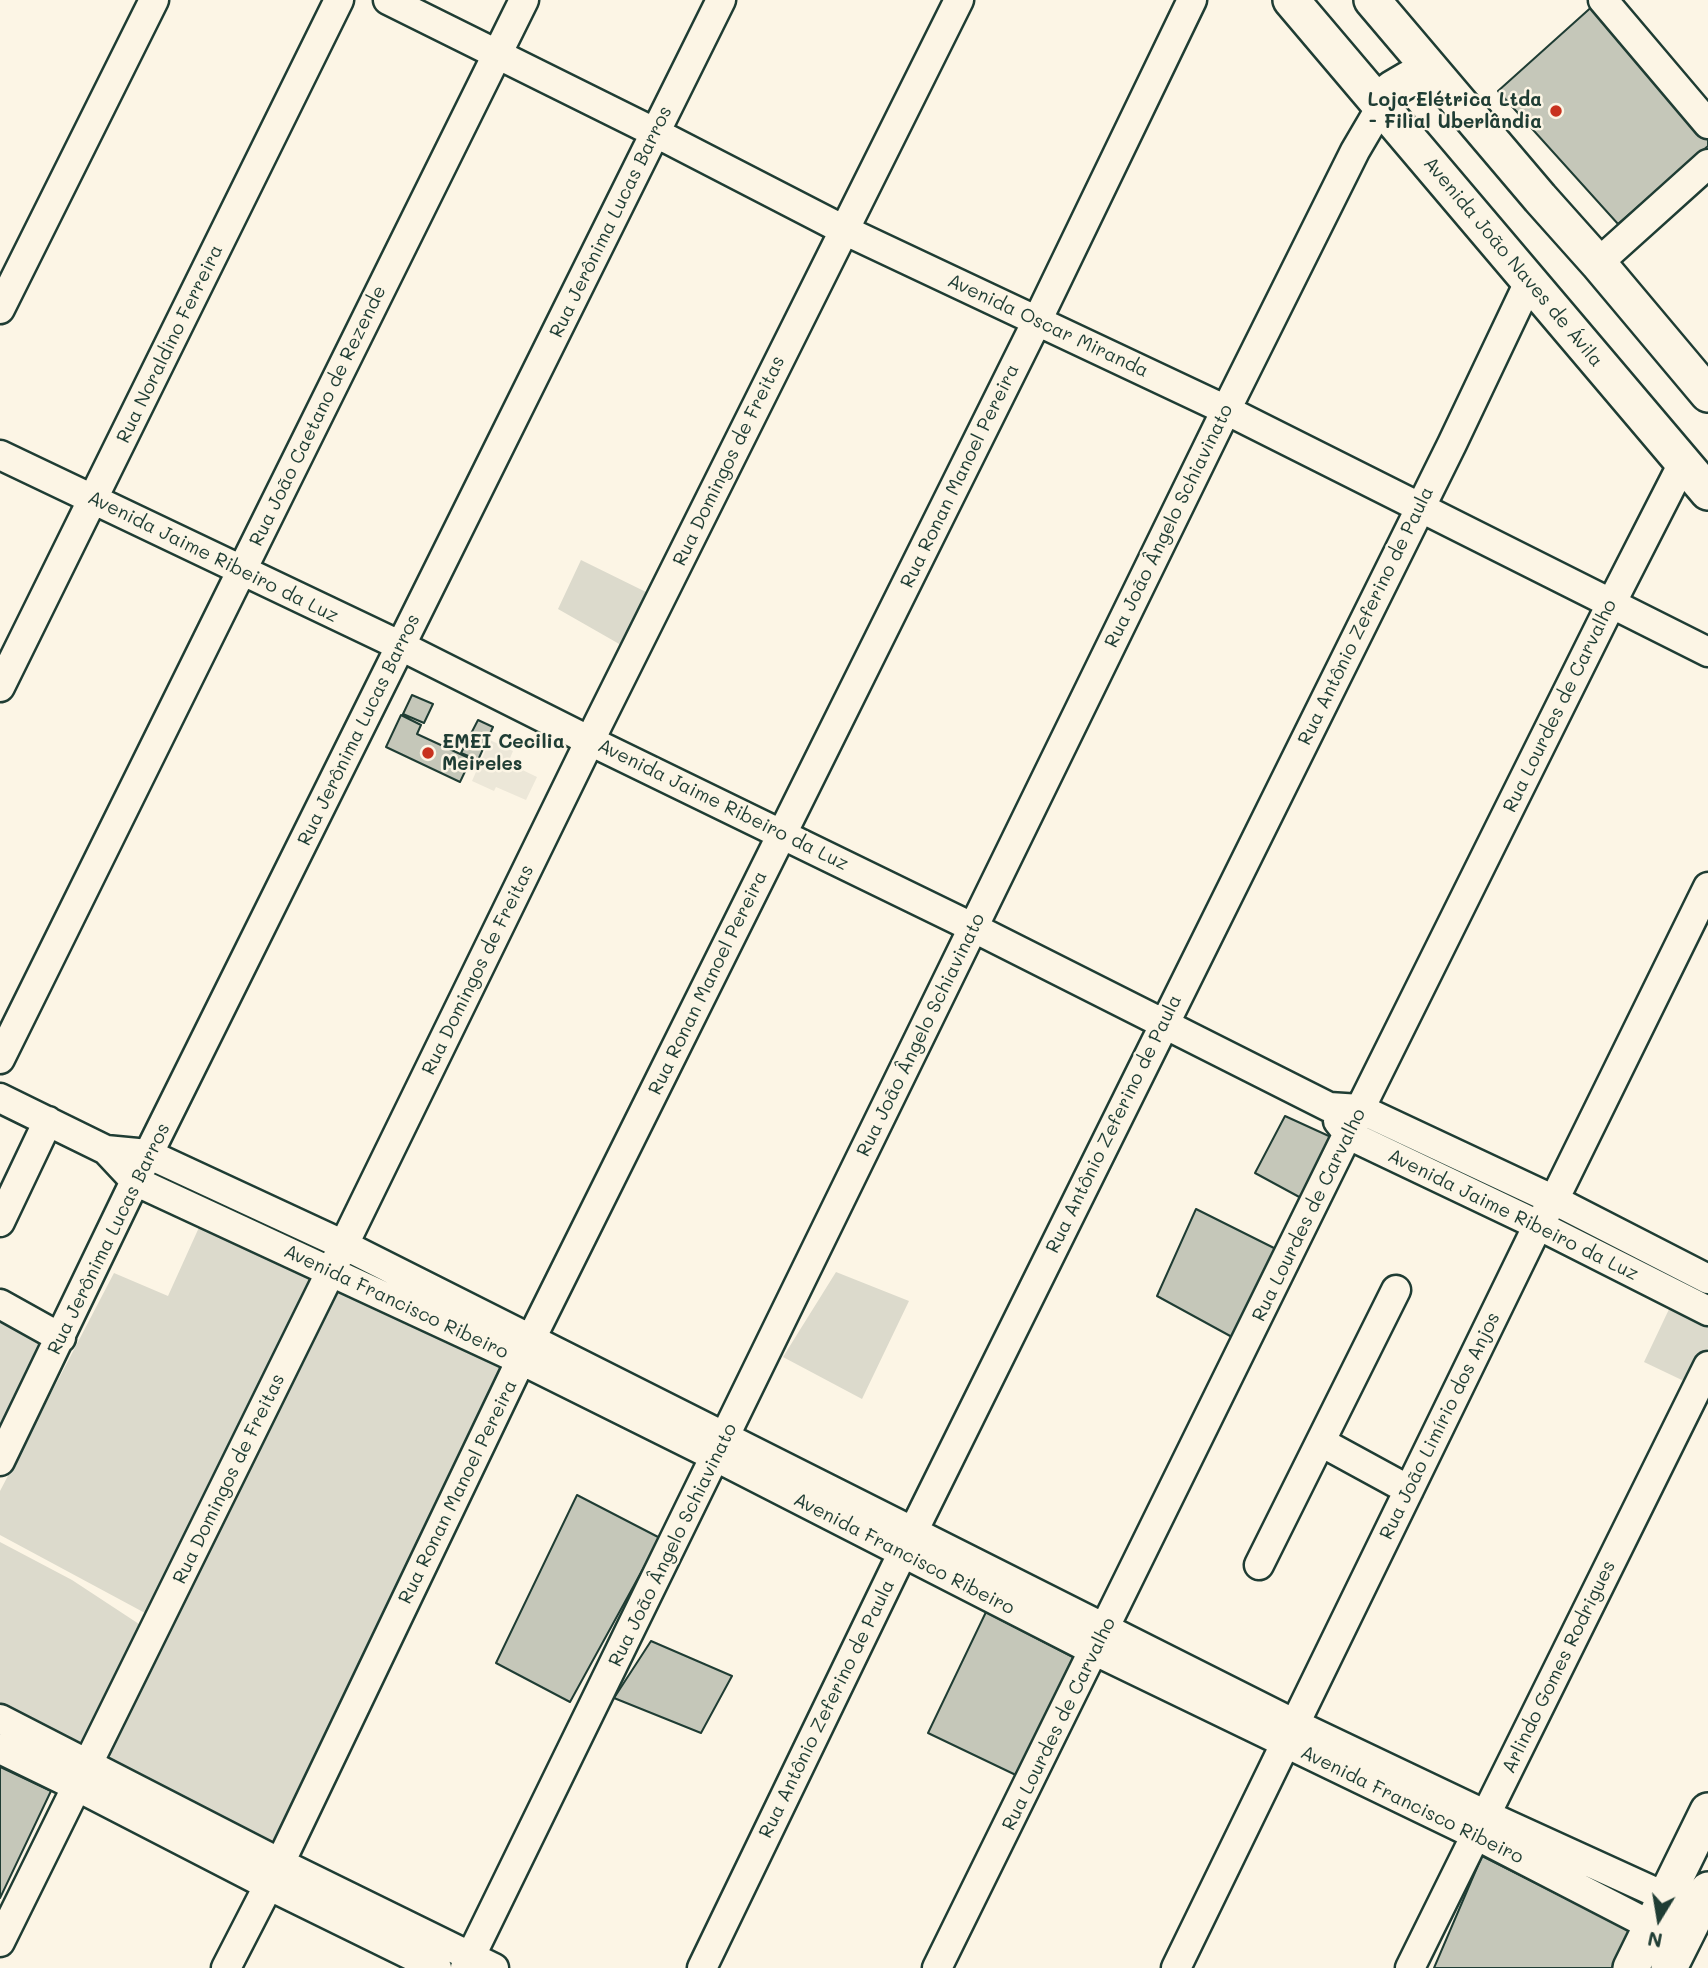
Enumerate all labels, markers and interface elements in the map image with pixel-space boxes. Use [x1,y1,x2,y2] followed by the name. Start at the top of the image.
[1367,89,1542,133] place label: Loja Elétrica Ltda - Filial Uberlândia
[545,102,677,342] street label: Rua Jerônima Lucas Barros
[1548,103,1564,119] marker: Loja Elétrica Ltda - Filial Uberlândia
[1419,152,1607,372] street label: Avenida João Naves de Ávila
[112,241,228,447] street label: Rua Noraldino Ferreira
[944,269,1152,383] street label: Avenida Oscar Miranda
[245,282,391,550] street label: Rua João Caetano de Rezende
[668,352,790,570] street label: Rua Domingos de Freitas
[896,360,1024,592] street label: Rua Ronan Manoel Pereira
[1100,401,1238,651] street label: Rua João Ângelo Schiavinato
[1293,483,1439,749] street label: Rua Antônio Zeferino de Paula
[84,486,342,628] street label: Avenida Jaime Ribeiro da Luz
[1498,596,1622,816] street label: Rua Lourdes de Carvalho
[293,610,425,850] street label: Rua Jerônima Lucas Barros
[442,731,565,775] place label: EMEI Cecilia Meireles
[594,734,852,876] street label: Avenida Jaime Ribeiro da Luz
[420,745,436,761] marker: EMEI Cecilia Meireles
[417,861,539,1079] street label: Rua Domingos de Freitas
[644,867,772,1099] street label: Rua Ronan Manoel Pereira
[852,910,990,1160] street label: Rua João Ângelo Schiavinato
[1041,991,1187,1257] street label: Rua Antônio Zeferino de Paula
[1247,1105,1371,1325] street label: Rua Lourdes de Carvalho
[43,1119,175,1359] street label: Rua Jerônima Lucas Barros
[1384,1144,1642,1286] street label: Avenida Jaime Ribeiro da Luz
[280,1240,512,1364] street label: Avenida Francisco Ribeiro
[1375,1309,1505,1543] street label: Rua João Limírio dos Anjos
[168,1370,290,1588] street label: Rua Domingos de Freitas
[394,1376,522,1608] street label: Rua Ronan Manoel Pereira
[604,1420,742,1670] street label: Rua João Ângelo Schiavinato
[790,1488,1018,1620] street label: Avenida Francisco Ribeiro
[1497,1557,1621,1777] street label: Arlindo Gomes Rodrigues
[754,1576,900,1842] street label: Rua Antônio Zeferino de Paula
[997,1614,1121,1834] street label: Rua Lourdes de Carvalho
[1297,1741,1527,1869] street label: Avenida Francisco Ribeiro
[1624,1884,1694,1954] north arrow
[1645,1926,1664,1954] text: N

